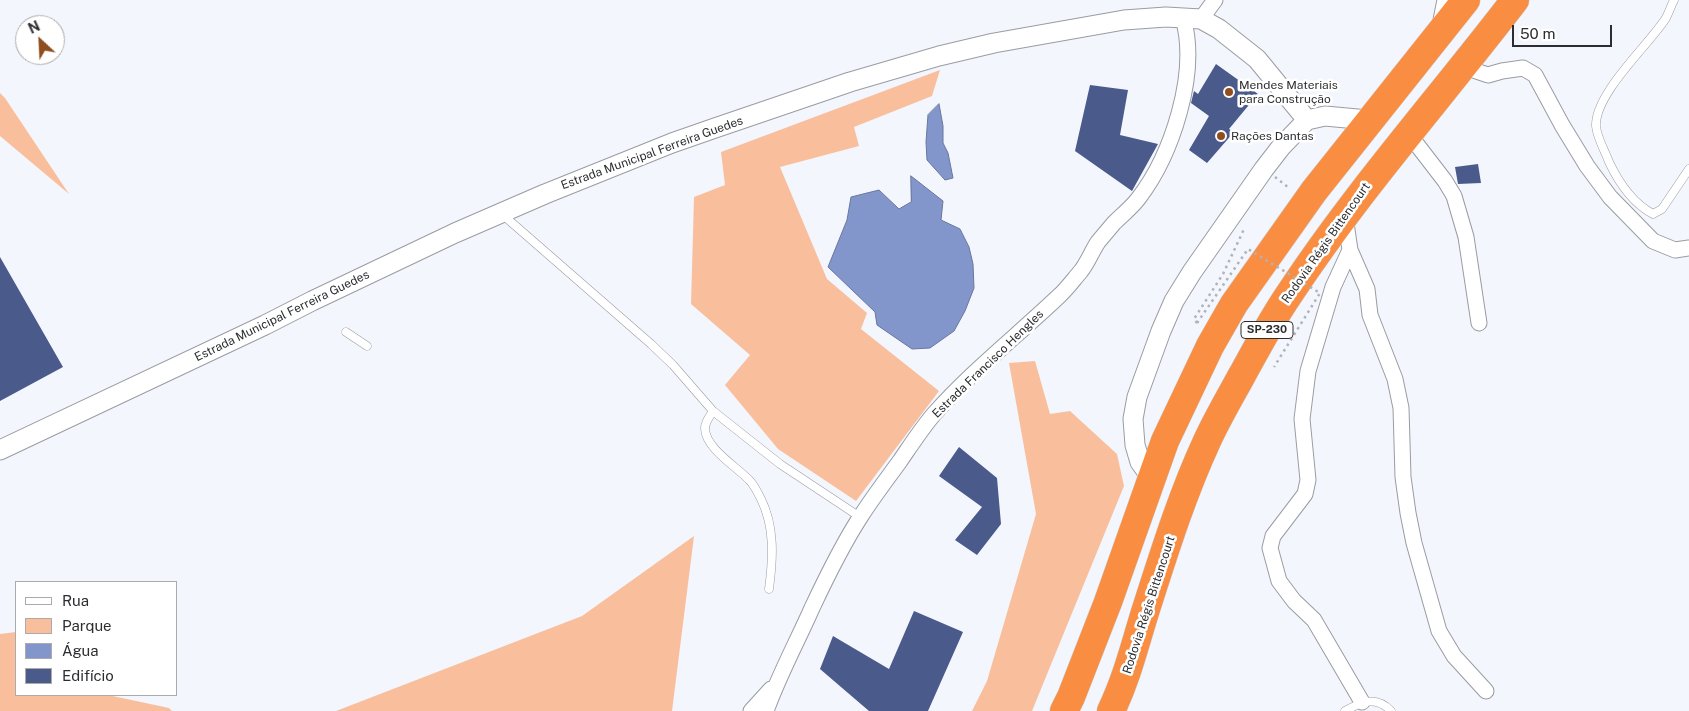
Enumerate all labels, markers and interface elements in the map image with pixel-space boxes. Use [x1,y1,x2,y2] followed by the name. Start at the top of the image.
[15,15,65,65] north arrow
[1514,15,1614,47] scale bar
[26,18,42,37] text: N
[1520,25,1555,42] text: 50 m
[1239,78,1338,106] place label: Mendes Materiais para Construção
[1223,86,1235,98] marker: Mendes Materiais para Construção
[559,113,745,193] street label: Estrada Municipal Ferreira Guedes
[1231,129,1314,143] place label: Rações Dantas
[1215,130,1227,142] marker: Rações Dantas
[1279,180,1373,306] street label: Rodovia Régis Bittencourt
[192,267,372,365] street label: Estrada Municipal Ferreira Guedes
[929,307,1047,421] street label: Estrada Francisco Hengles
[1241,322,1293,338] road number: SP-230
[1120,534,1178,676] street label: Rodovia Régis Bittencourt
[15,581,178,696] legend
[62,592,89,609] text: Rua
[62,617,112,634] text: Parque
[62,642,99,659] text: Água
[62,667,114,684] text: Edifício

